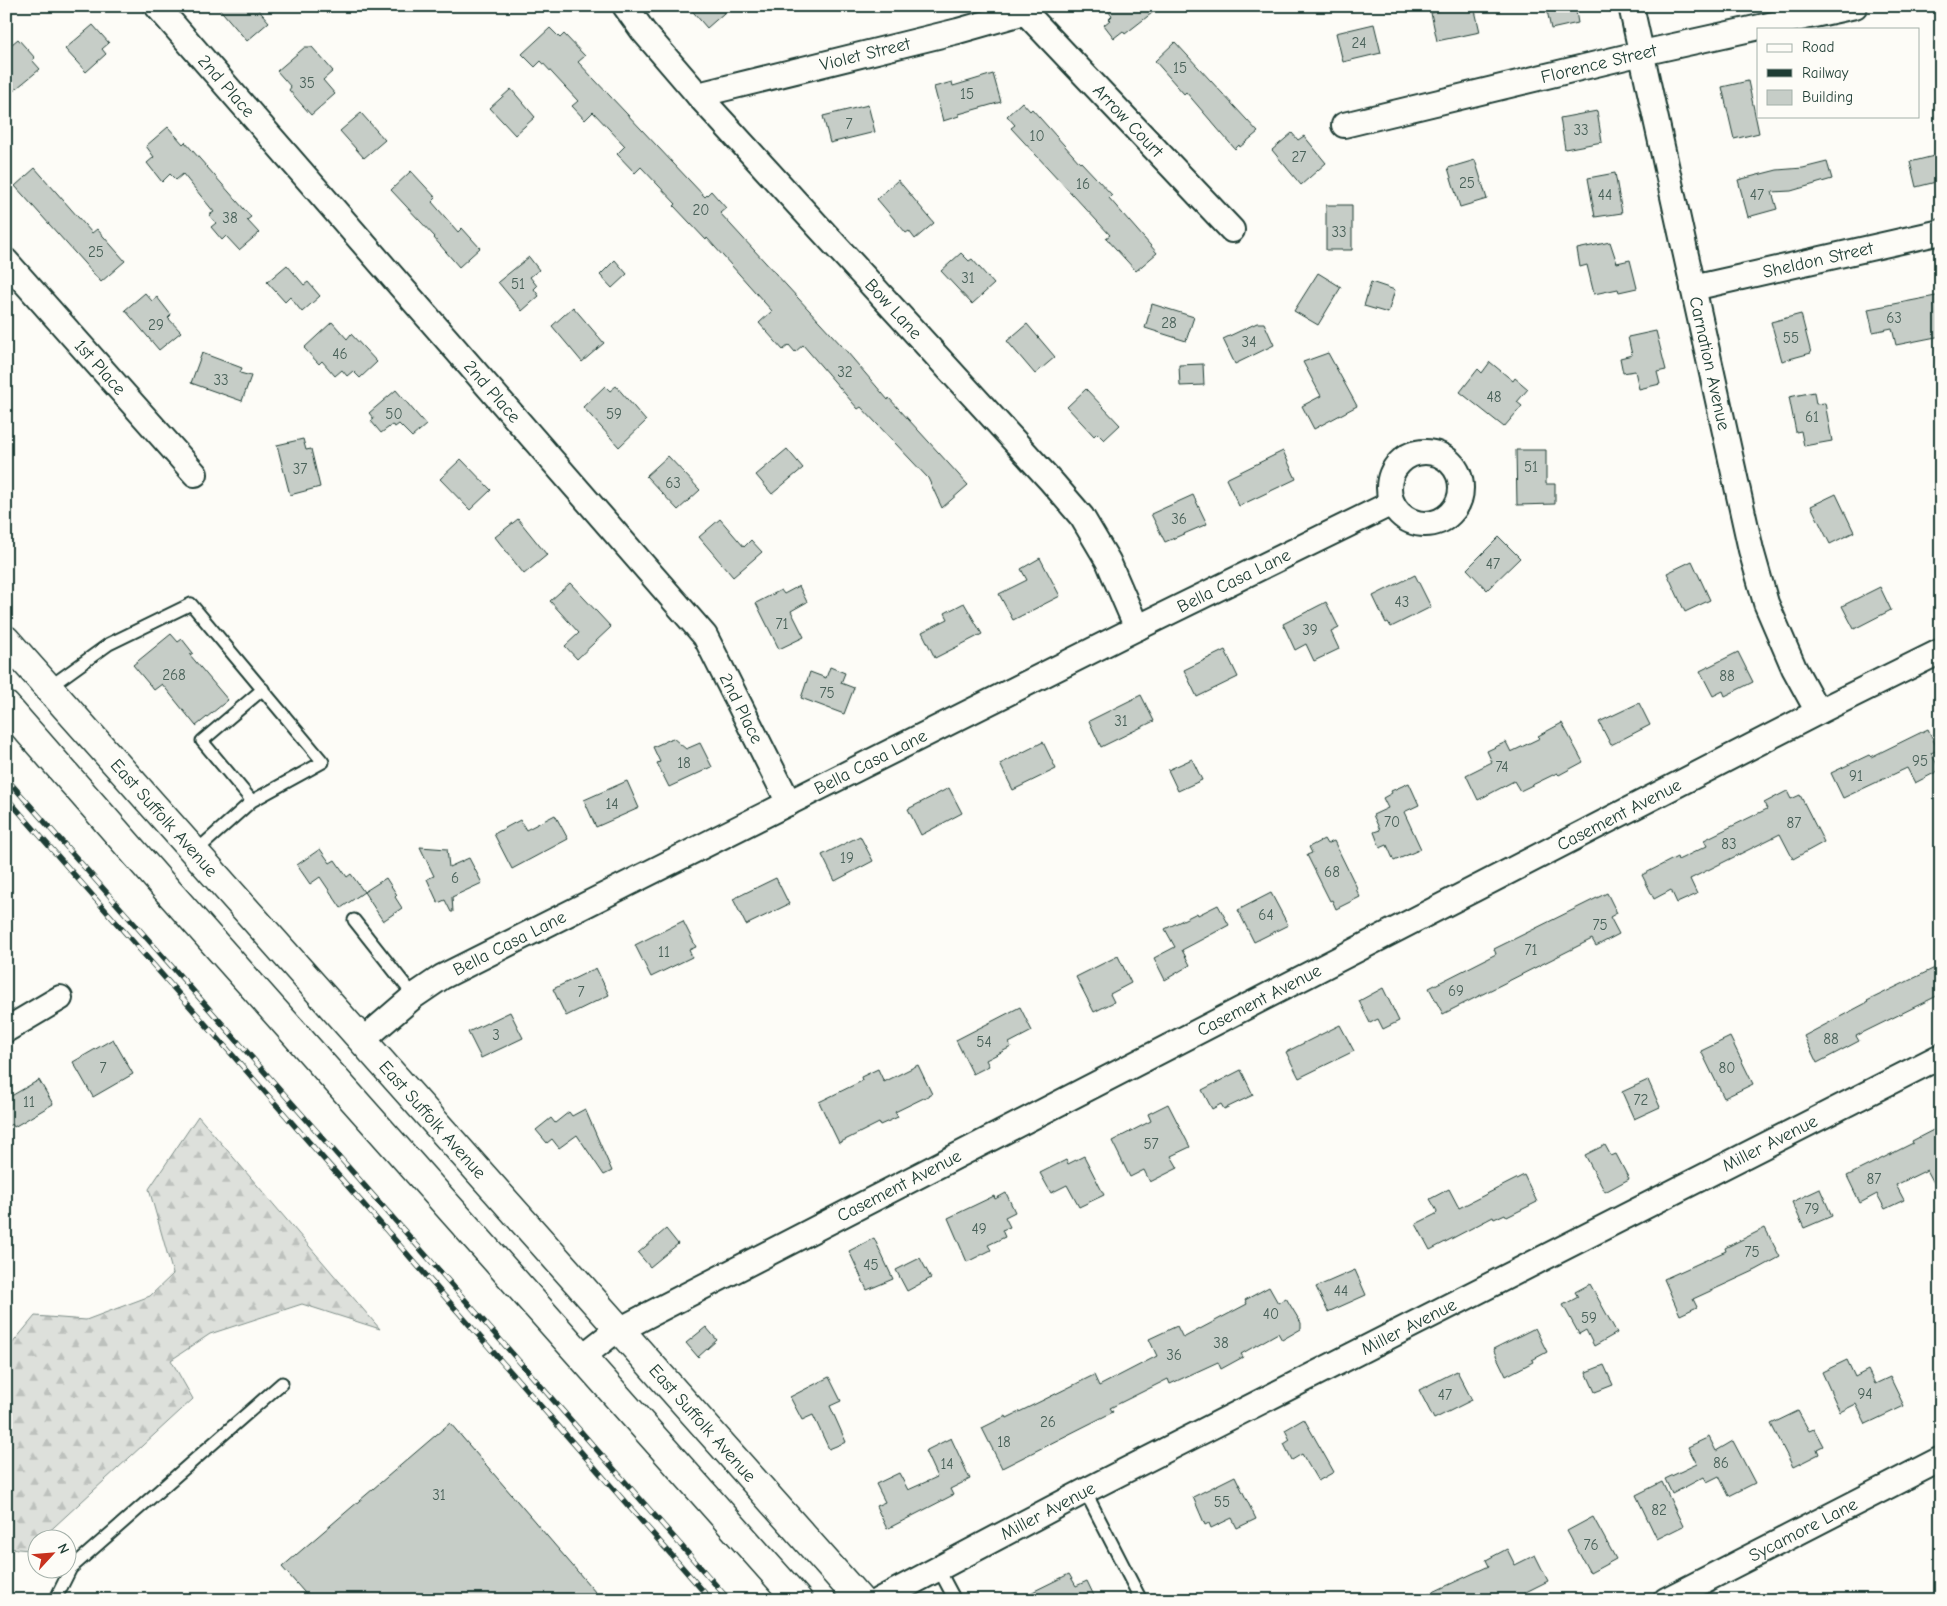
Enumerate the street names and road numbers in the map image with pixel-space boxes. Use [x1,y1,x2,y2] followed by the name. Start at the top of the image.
[818,32,913,75] street label: Violet Street
[1539,39,1659,88] street label: Florence Street
[194,50,259,122] street label: 2nd Place
[1089,80,1168,162] street label: Arrow Court
[1761,237,1876,282] street label: Sheldon Street
[861,274,926,343] street label: Bow Lane
[1685,295,1735,432] street label: Carnation Avenue
[70,335,130,399] street label: 1st Place
[460,356,525,427] street label: 2nd Place
[1174,544,1294,617] street label: Bella Casa Lane
[715,670,768,747] street label: 2nd Place
[811,725,930,799] street label: Bella Casa Lane
[106,755,222,881] street label: East Suffolk Avenue
[1553,774,1685,855] street label: Casement Avenue
[449,906,569,980] street label: Bella Casa Lane
[1193,959,1325,1041] street label: Casement Avenue
[375,1056,491,1183] street label: East Suffolk Avenue
[1718,1110,1821,1176] street label: Miller Avenue
[833,1145,965,1226] street label: Casement Avenue
[1357,1294,1460,1360] street label: Miller Avenue
[645,1360,761,1486] street label: East Suffolk Avenue
[997,1477,1099,1544] street label: Miller Avenue
[1745,1493,1861,1566] street label: Sycamore Lane

